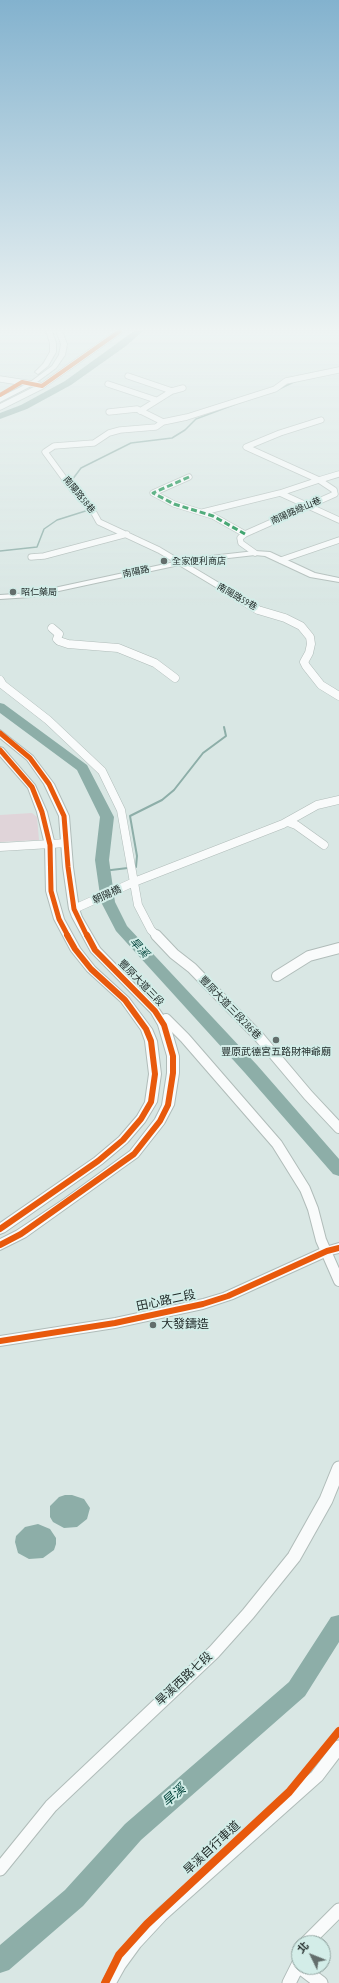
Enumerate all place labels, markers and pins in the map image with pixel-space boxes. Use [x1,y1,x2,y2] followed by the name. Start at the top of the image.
[159,556,169,566] marker: 全家便利商店
[172,556,226,566] place label: 全家便利商店
[8,587,18,597] marker: 昭仁藥局
[21,587,57,597] place label: 昭仁藥局
[271,1035,281,1045] marker: 豐原武德宮五路財神爺廟
[221,1046,331,1058] place label: 豐原武德宮五路財神爺廟
[161,1318,209,1332] place label: 大發鑄造
[148,1320,158,1330] marker: 大發鑄造

